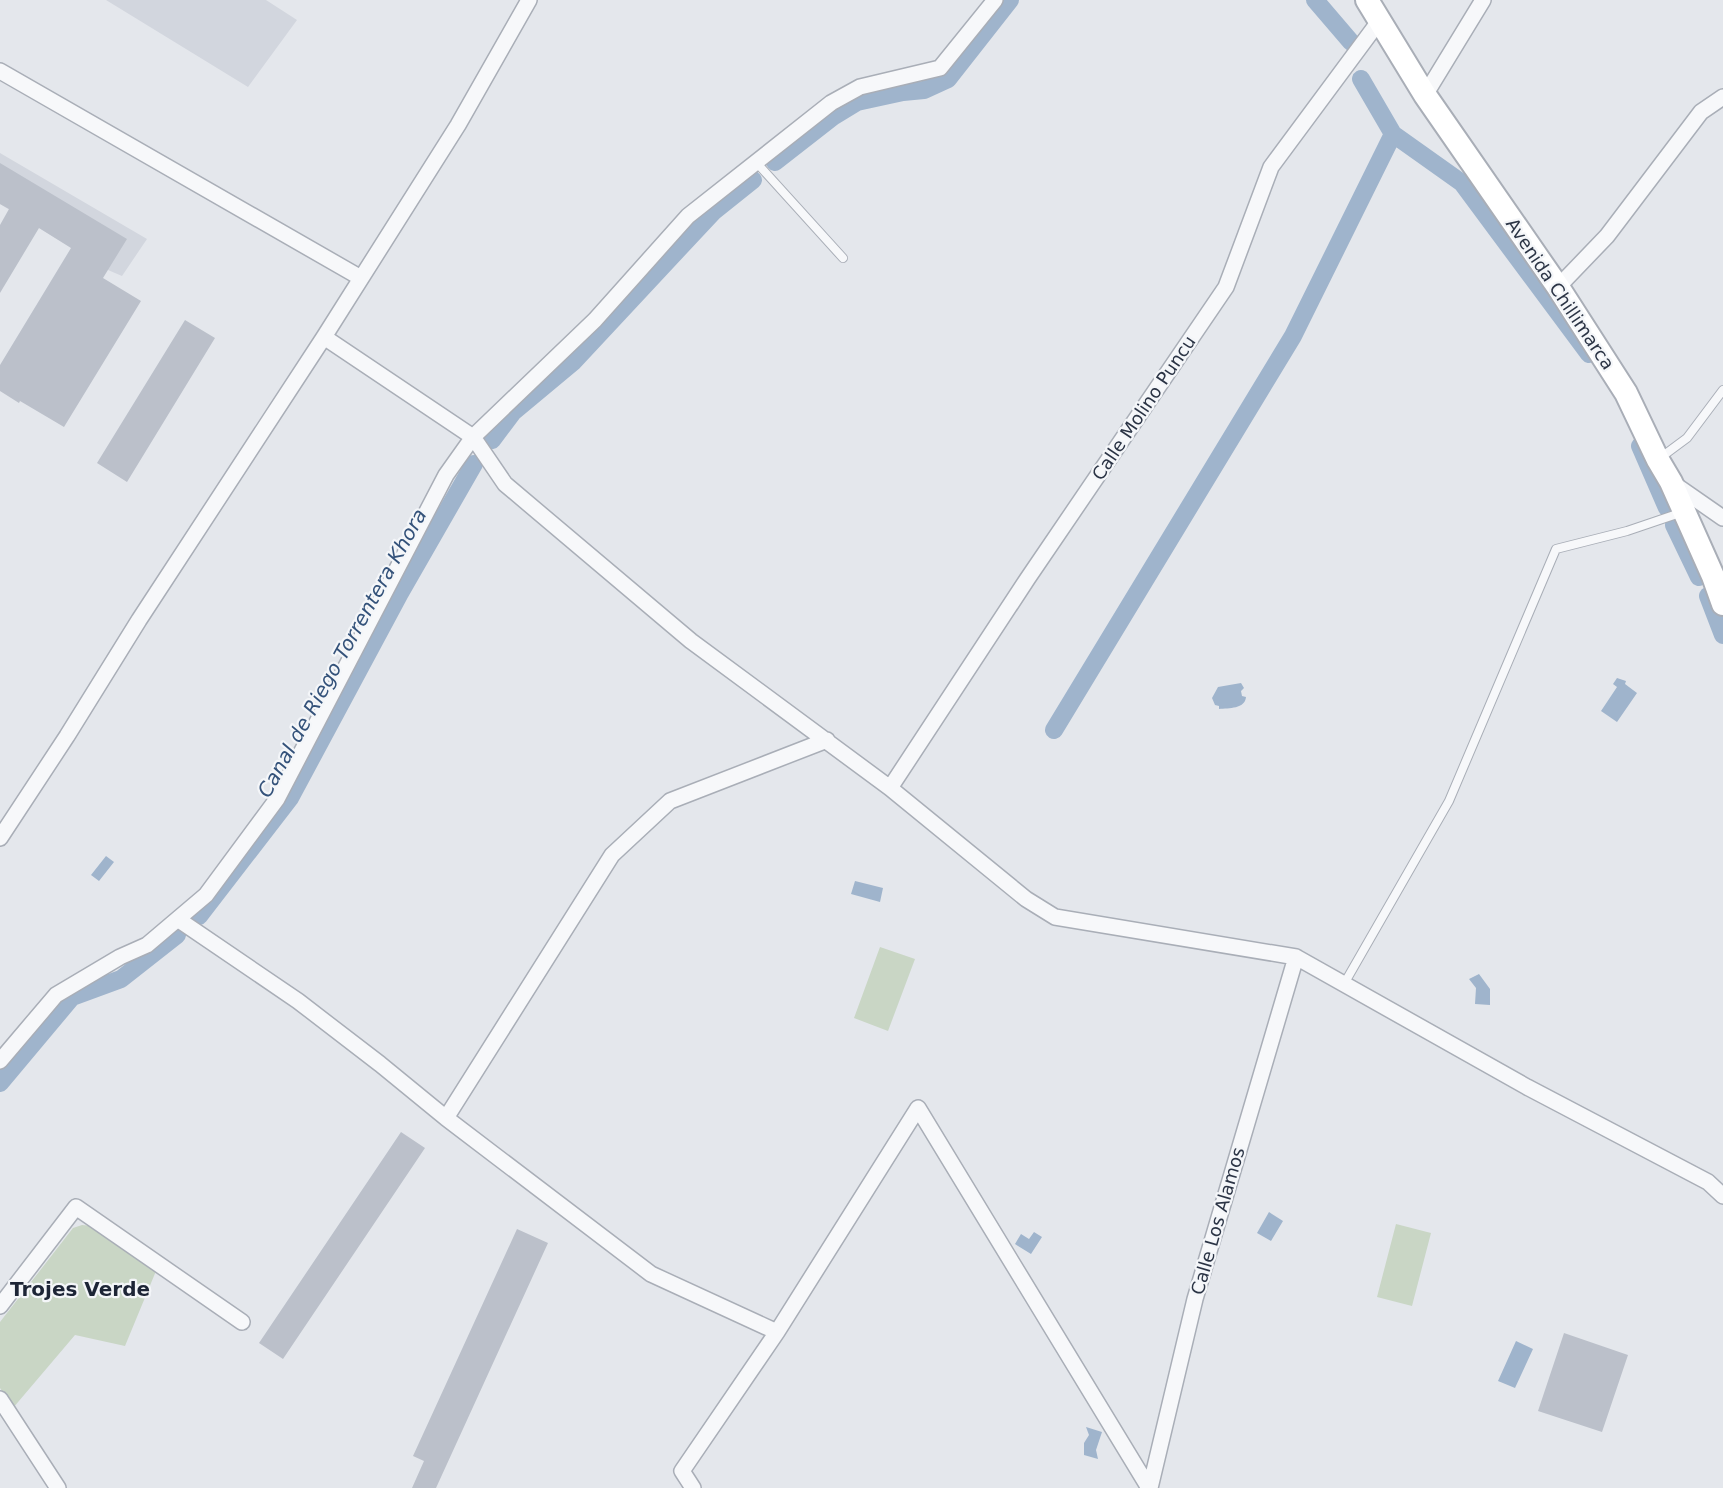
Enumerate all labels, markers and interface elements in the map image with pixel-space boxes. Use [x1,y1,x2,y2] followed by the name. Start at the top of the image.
[1502,214,1619,373] street label: Avenida Chillimarca
[1087,331,1200,484] street label: Calle Molino Puncu
[252,504,432,802] water label: Canal de Riego Torrentera Khora
[1186,1145,1249,1297] street label: Calle Los Alamos
[10,1277,150,1301] district label: Trojes Verde

